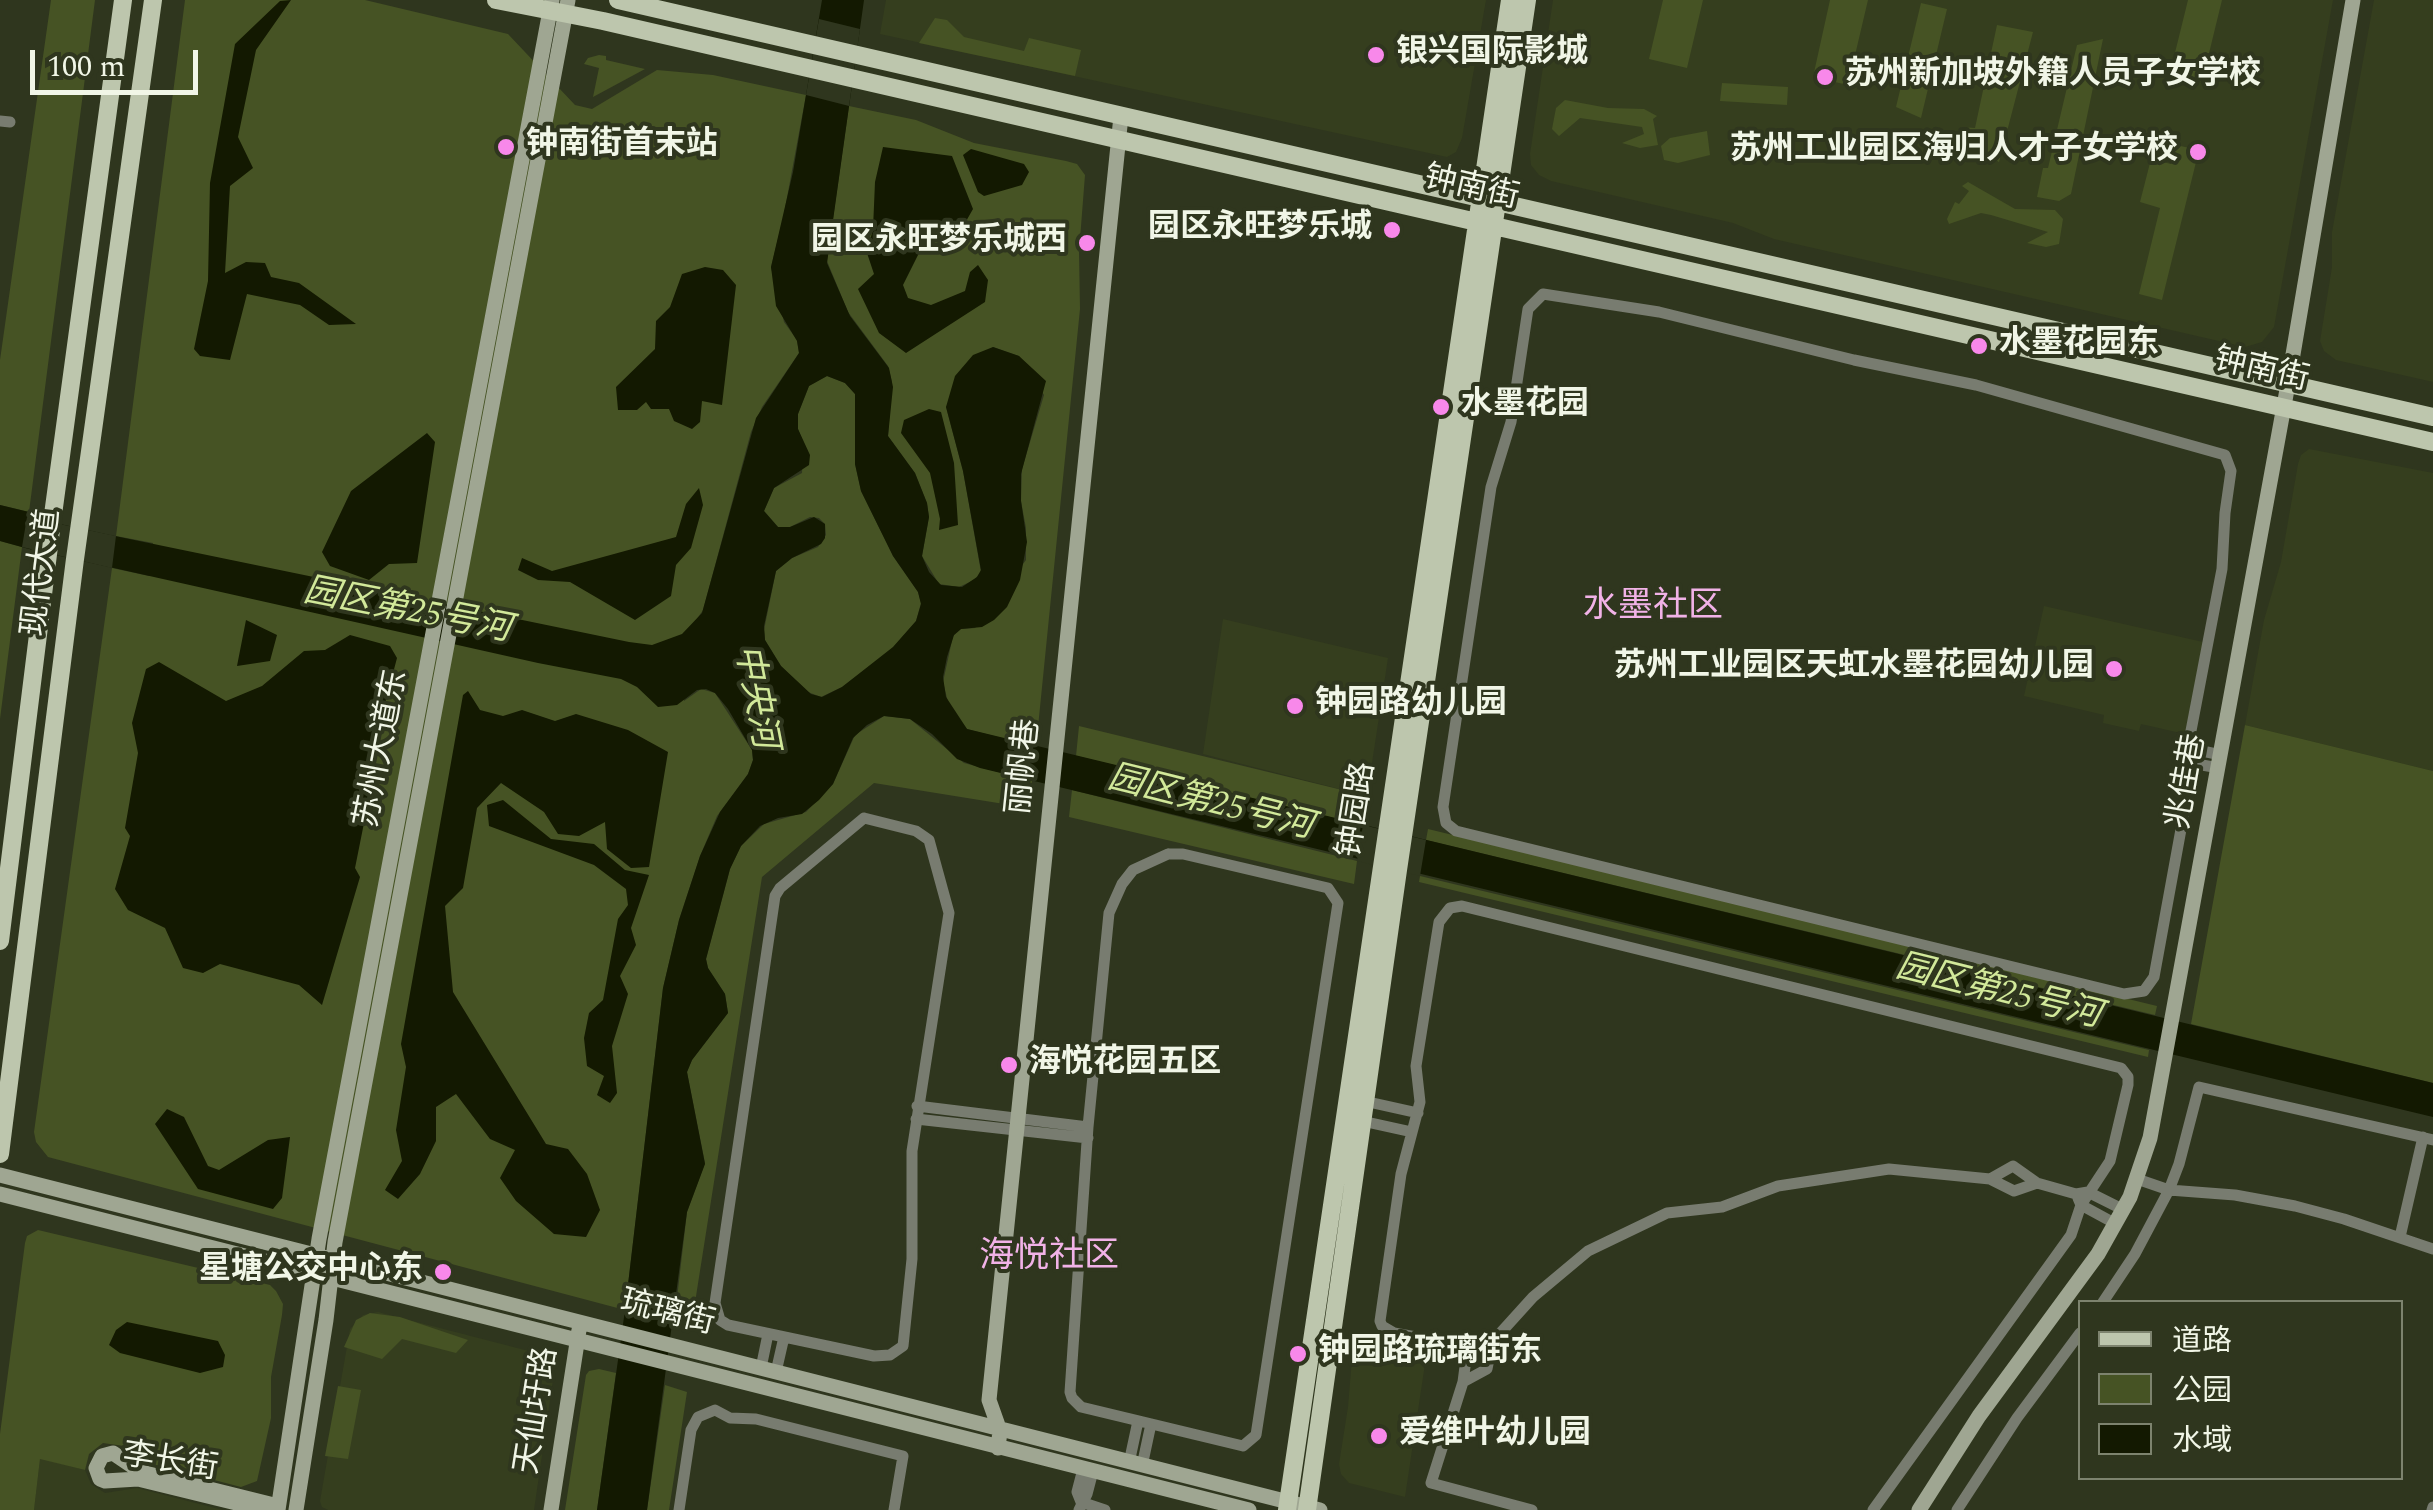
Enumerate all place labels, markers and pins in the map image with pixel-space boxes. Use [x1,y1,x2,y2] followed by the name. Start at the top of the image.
[1396,36,1588,74] place label: 银兴国际影城
[1365,44,1387,66] marker: 银兴国际影城
[1845,58,2261,96] place label: 苏州新加坡外籍人员子女学校
[1814,66,1836,88] marker: 苏州新加坡外籍人员子女学校
[526,128,718,166] place label: 钟南街首末站
[1730,133,2178,171] place label: 苏州工业园区海归人才子女学校
[495,136,517,158] marker: 钟南街首末站
[2187,141,2209,163] marker: 苏州工业园区海归人才子女学校
[1148,211,1372,249] place label: 园区永旺梦乐城
[1381,219,1403,241] marker: 园区永旺梦乐城
[811,224,1067,262] place label: 园区永旺梦乐城西
[1076,232,1098,254] marker: 园区永旺梦乐城西
[1999,327,2159,365] place label: 水墨花园东
[1968,335,1990,357] marker: 水墨花园东
[1461,388,1589,426] place label: 水墨花园
[1430,396,1452,418] marker: 水墨花园
[1614,650,2094,688] place label: 苏州工业园区天虹水墨花园幼儿园
[2103,658,2125,680] marker: 苏州工业园区天虹水墨花园幼儿园
[1315,687,1507,725] place label: 钟园路幼儿园
[1284,695,1306,717] marker: 钟园路幼儿园
[1029,1046,1221,1084] place label: 海悦花园五区
[998,1054,1020,1076] marker: 海悦花园五区
[199,1253,423,1291] place label: 星塘公交中心东
[432,1261,454,1283] marker: 星塘公交中心东
[1318,1335,1542,1373] place label: 钟园路琉璃街东
[1287,1343,1309,1365] marker: 钟园路琉璃街东
[1399,1417,1591,1455] place label: 爱维叶幼儿园
[1368,1425,1390,1447] marker: 爱维叶幼儿园

